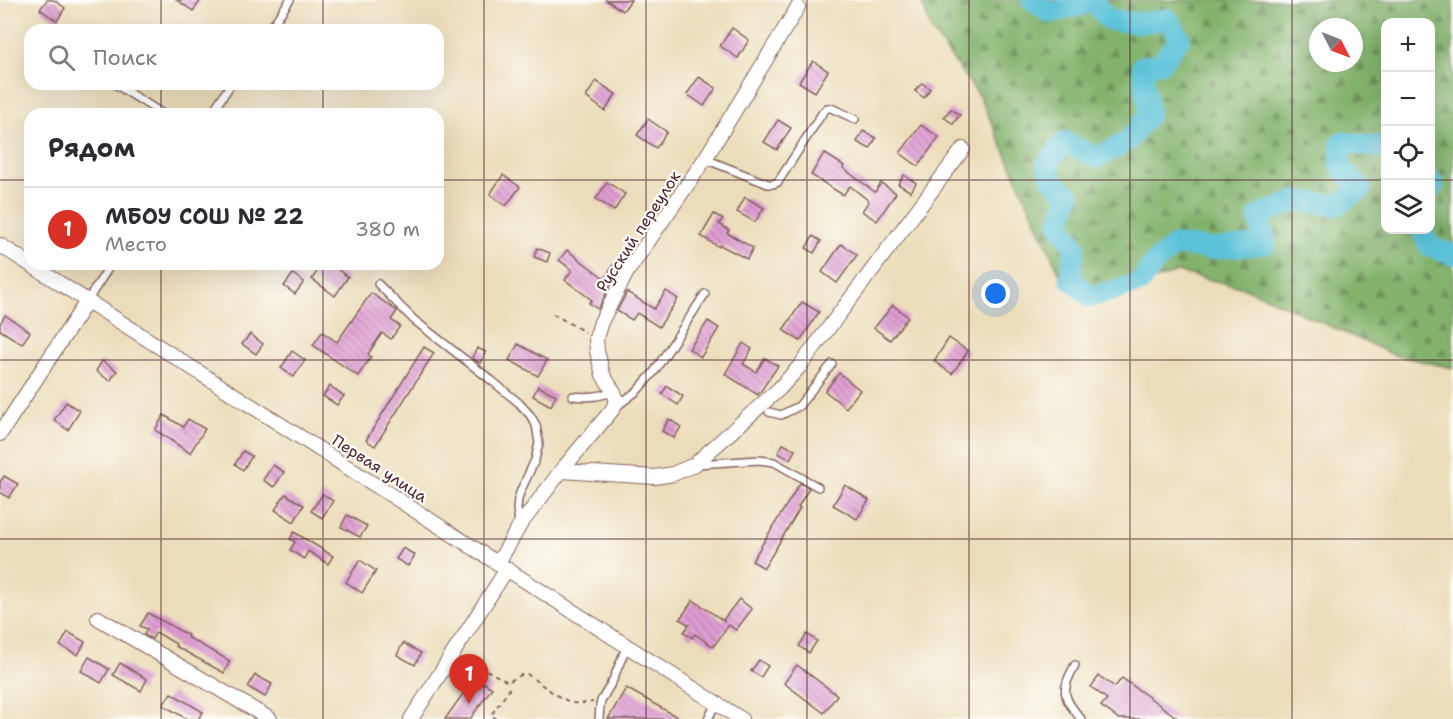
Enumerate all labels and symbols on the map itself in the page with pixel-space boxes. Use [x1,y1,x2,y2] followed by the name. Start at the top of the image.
[1309,18,1363,72] north arrow
[591,166,686,296] street label: Русский переулок
[981,279,1010,308] your location
[328,430,431,507] street label: Первая улица
[450,654,488,704] pin: 1

